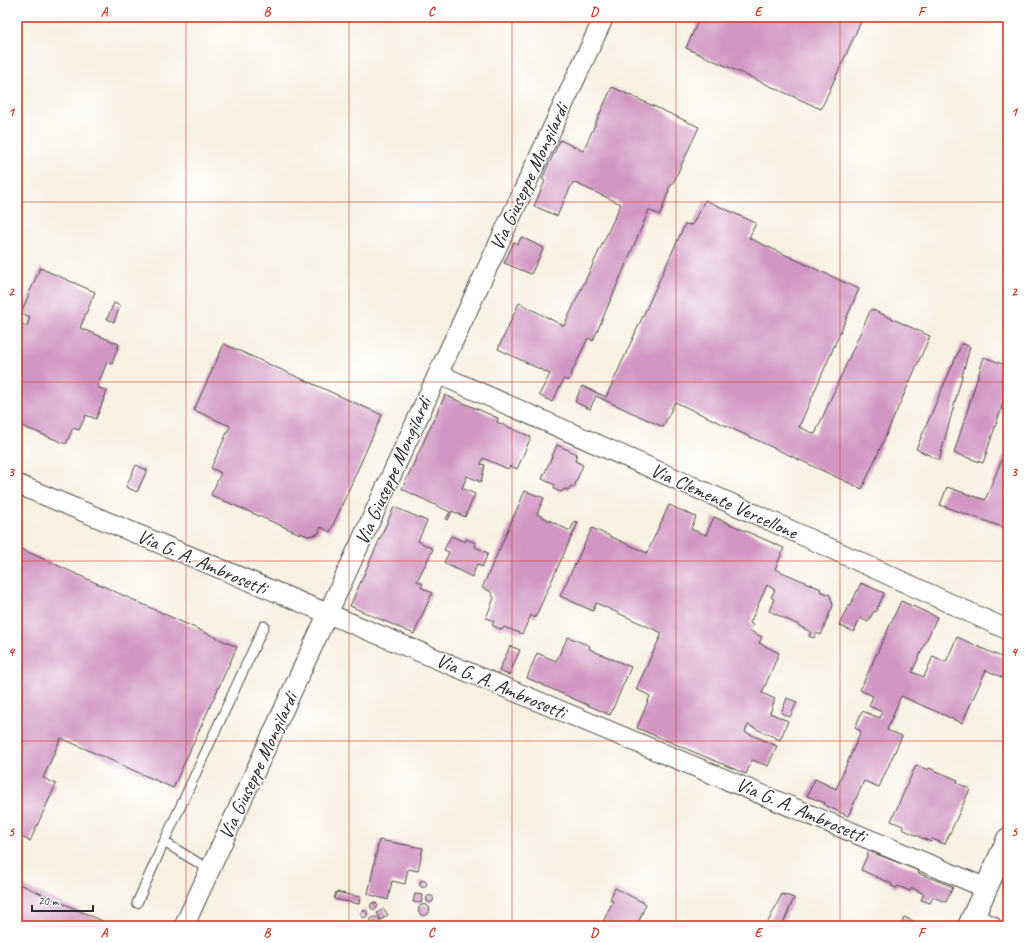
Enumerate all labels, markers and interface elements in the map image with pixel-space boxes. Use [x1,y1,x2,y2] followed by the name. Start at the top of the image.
[101,4,109,20] text: A
[264,4,272,20] text: B
[428,4,436,20] text: C
[590,4,599,20] text: D
[755,4,764,20] text: E
[918,4,927,20] text: F
[484,98,575,254] street label: Via Giuseppe Mongilardi
[8,104,16,120] text: 1
[1011,104,1019,120] text: 1
[8,284,15,300] text: 2
[1011,284,1018,300] text: 2
[349,391,438,549] street label: Via Giuseppe Mongilardi
[647,457,803,545] street label: Via Clemente Vercellone
[8,464,15,480] text: 3
[1011,464,1018,480] text: 3
[133,523,273,601] street label: Via G. A. Ambrosetti
[8,644,16,660] text: 4
[1011,644,1019,660] text: 4
[432,647,572,725] street label: Via G. A. Ambrosetti
[213,687,304,843] street label: Via Giuseppe Mongilardi
[732,771,872,849] street label: Via G. A. Ambrosetti
[8,824,15,840] text: 5
[1011,824,1018,840] text: 5
[32,887,93,913] scale bar
[38,893,60,909] text: 20 m
[101,925,109,941] text: A
[264,925,272,941] text: B
[428,925,436,941] text: C
[590,925,599,941] text: D
[755,925,764,941] text: E
[918,925,927,941] text: F

